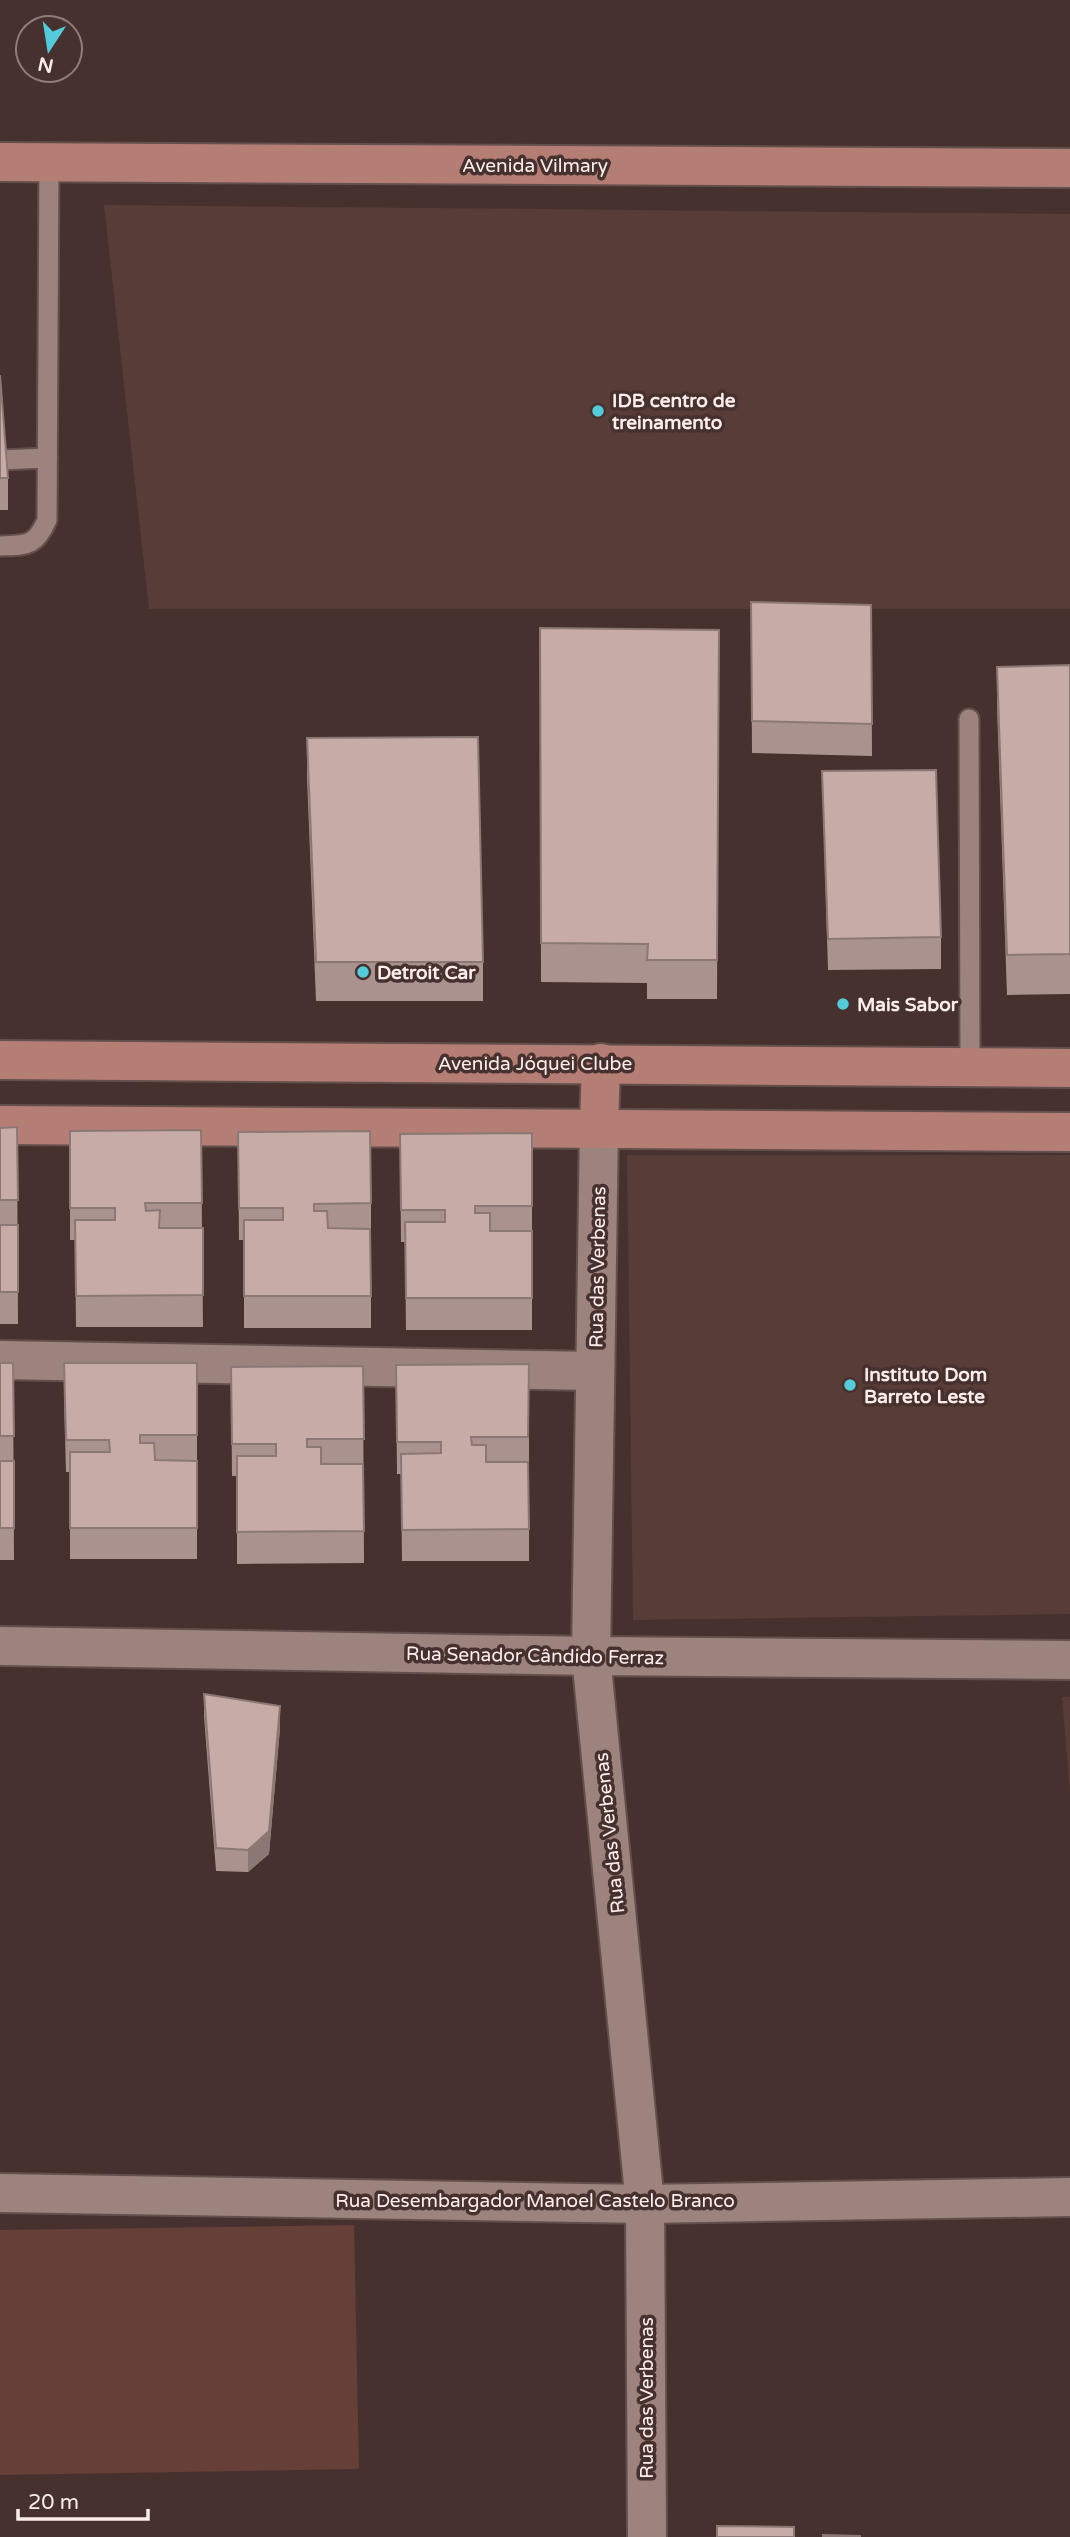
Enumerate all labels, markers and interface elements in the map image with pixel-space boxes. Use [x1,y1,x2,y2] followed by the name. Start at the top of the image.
[14,14,84,84] north arrow
[36,52,55,77] text: N
[462,155,608,177] street label: Avenida Vilmary
[612,390,736,434] place label: IDB centro de treinamento
[590,403,606,419] marker: IDB centro de treinamento
[377,962,476,984] place label: Detroit Car
[355,964,371,980] marker: Detroit Car
[857,994,959,1016] place label: Mais Sabor
[835,996,851,1012] marker: Mais Sabor
[438,1053,632,1075] street label: Avenida Jóquei Clube
[586,1186,610,1348] street label: Rua das Verbenas
[864,1364,987,1408] place label: Instituto Dom Barreto Leste
[842,1377,858,1393] marker: Instituto Dom Barreto Leste
[406,1643,664,1669] street label: Rua Senador Cândido Ferraz
[591,1751,629,1914] street label: Rua das Verbenas
[335,2190,735,2212] street label: Rua Desembargador Manoel Castelo Branco
[636,2317,658,2479] street label: Rua das Verbenas
[18,2478,147,2522] scale bar
[28,2490,79,2515] text: 20 m

